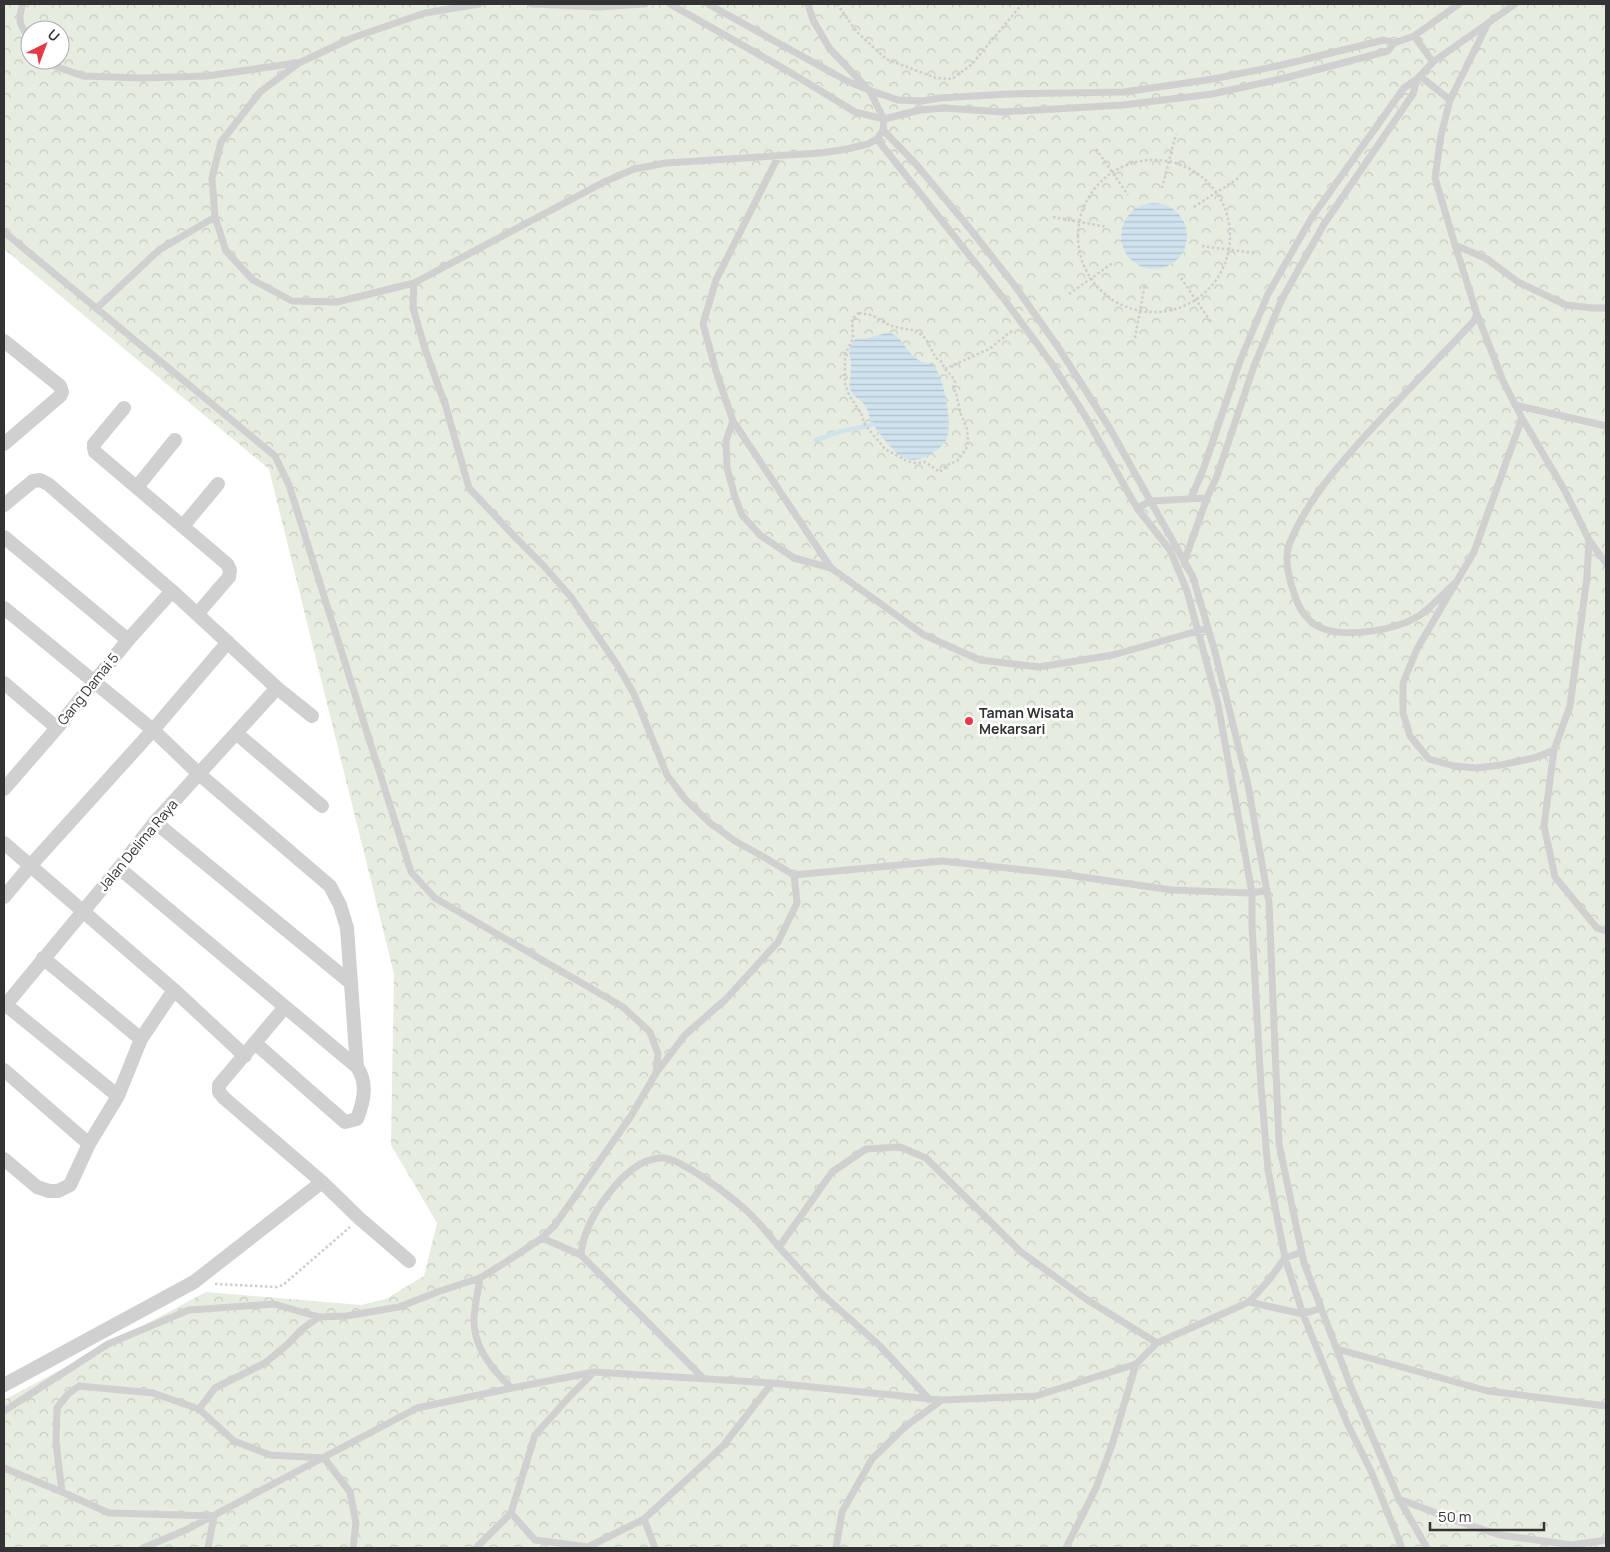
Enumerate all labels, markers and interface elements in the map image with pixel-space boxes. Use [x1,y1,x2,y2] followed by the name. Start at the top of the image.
[20,20,70,70] north arrow
[44,25,64,45] text: U
[53,648,123,729] street label: Gang Damai 5
[979,703,1074,738] place label: Taman Wisata Mekarsari
[963,715,975,727] marker: Taman Wisata Mekarsari
[94,795,182,894] street label: Jalan Delima Raya
[1430,1500,1544,1532] scale bar
[1438,1506,1472,1527] text: 50 m

